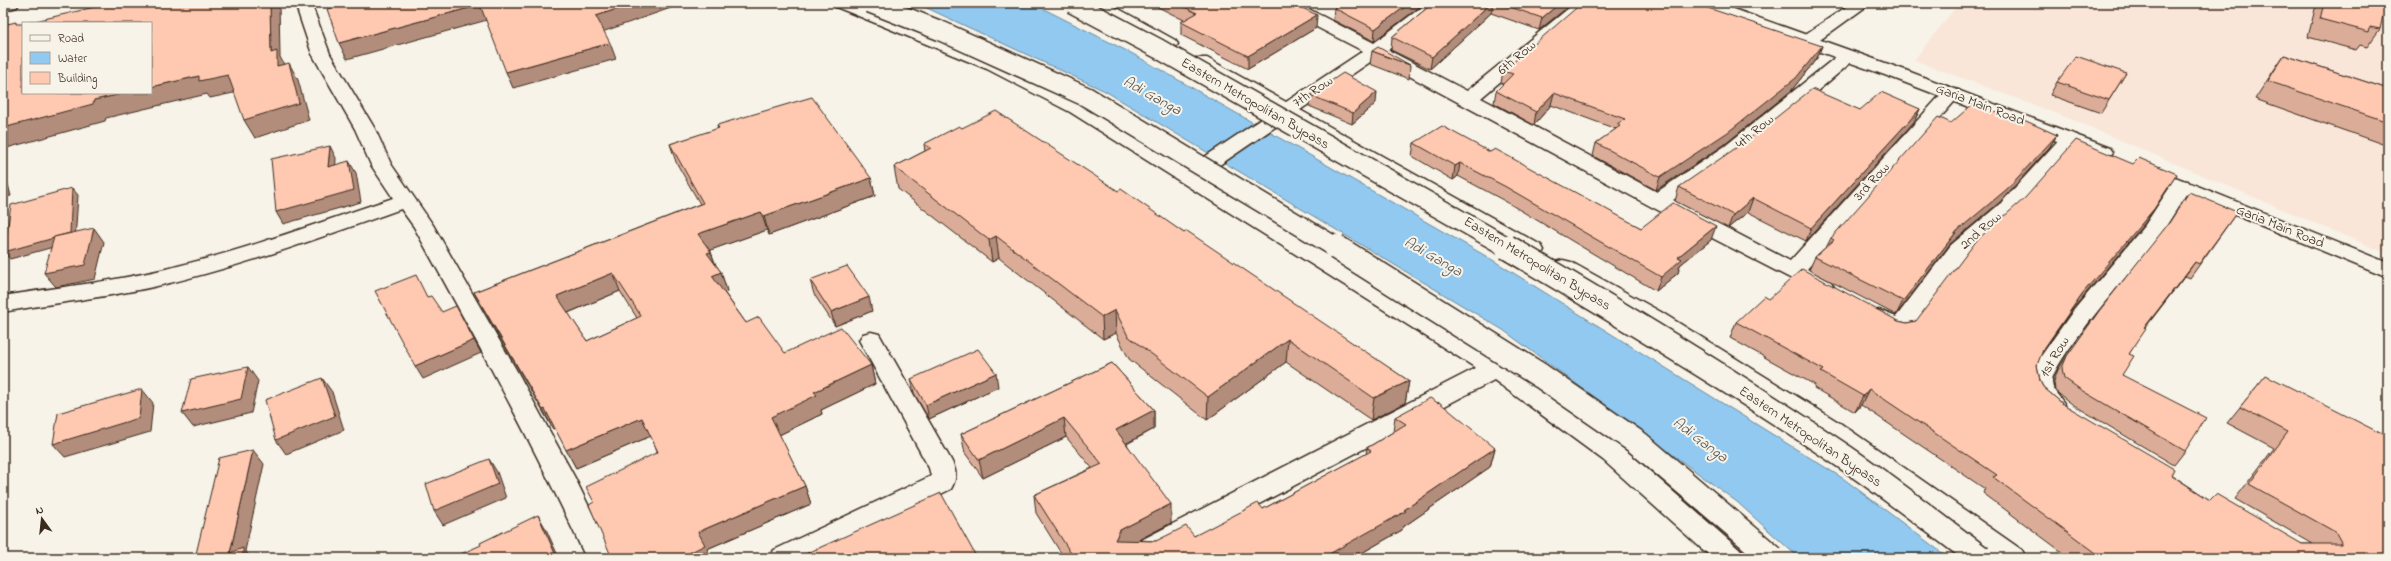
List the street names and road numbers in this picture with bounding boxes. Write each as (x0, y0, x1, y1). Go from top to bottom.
street label: 6th Row (1493, 35, 1541, 81)
street label: Eastern Metropolitan Bypass (1176, 53, 1333, 156)
street label: 7th Row (1289, 71, 1337, 113)
street label: Garia Main Road (1932, 78, 2028, 132)
street label: 4th Row (1731, 110, 1779, 154)
street label: 3rd Row (1849, 158, 1895, 206)
street label: Garia Main Road (2233, 200, 2327, 254)
street label: 2nd Row (1955, 207, 2007, 255)
street label: Eastern Metropolitan Bypass (1459, 212, 1615, 317)
street label: 1st Row (2035, 333, 2075, 381)
street label: Eastern Metropolitan Bypass (1734, 381, 1886, 494)

